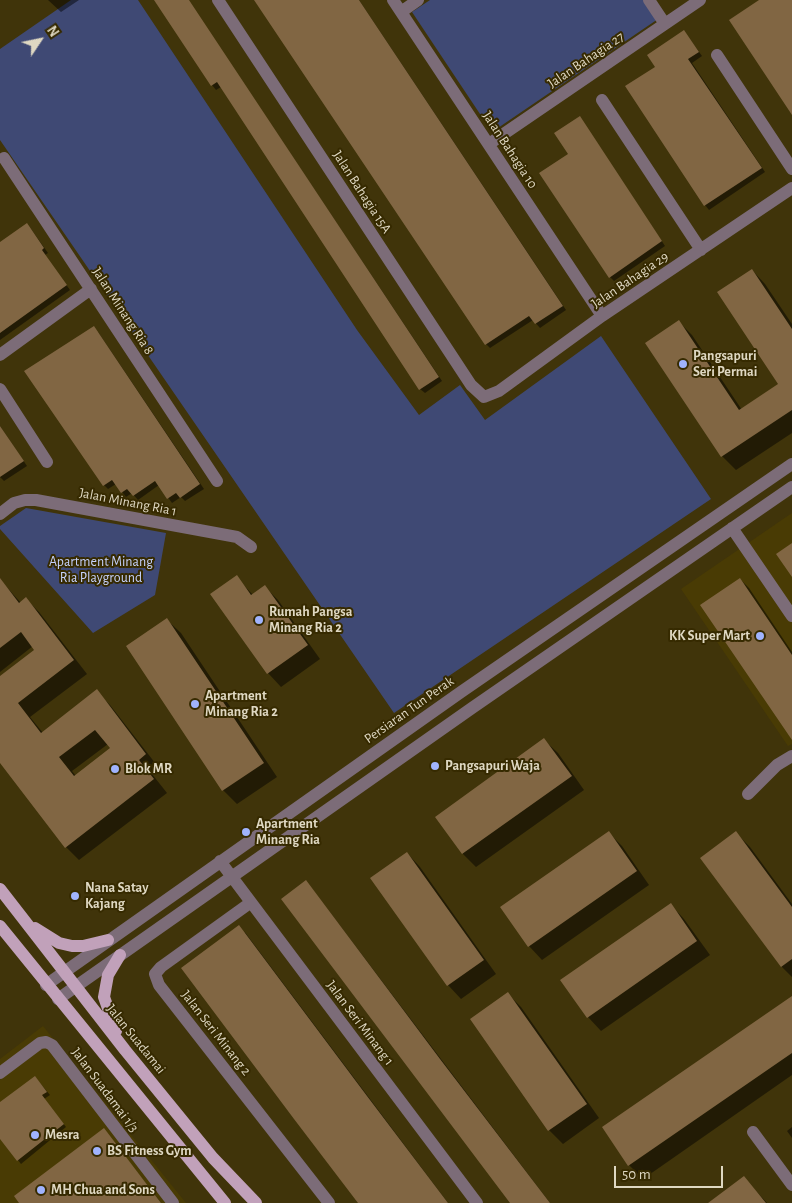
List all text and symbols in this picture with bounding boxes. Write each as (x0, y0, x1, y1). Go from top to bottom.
north arrow (15, 15, 65, 65)
text: N (44, 24, 61, 40)
street label: Jalan Bahagia 27 (545, 28, 627, 92)
street label: Jalan Bahagia 10 (479, 108, 541, 192)
street label: Jalan Bahagia 15A (329, 147, 395, 237)
street label: Jalan Bahagia 29 (588, 248, 672, 312)
street label: Jalan Minang Ria 8 (89, 264, 157, 358)
place label: Pangsapuri Seri Permai (693, 348, 757, 381)
marker: Pangsapuri Seri Permai (677, 358, 689, 370)
street label: Jalan Minang Ria 1 (78, 484, 178, 520)
park label: Apartment Minang Ria Playground (49, 554, 153, 586)
place label: Rumah Pangsa Minang Ria 2 (269, 604, 352, 636)
marker: Rumah Pangsa Minang Ria 2 (253, 614, 265, 626)
place label: KK Super Mart (669, 628, 750, 644)
marker: KK Super Mart (754, 630, 766, 642)
street label: Persiaran Tun Perak (361, 673, 457, 747)
place label: Apartment Minang Ria 2 (205, 688, 278, 720)
marker: Apartment Minang Ria 2 (189, 698, 201, 710)
place label: Pangsapuri Waja (445, 758, 540, 774)
marker: Pangsapuri Waja (429, 760, 441, 772)
place label: Blok MR (125, 761, 172, 777)
marker: Blok MR (109, 763, 121, 775)
place label: Apartment Minang Ria (256, 816, 320, 849)
marker: Apartment Minang Ria (240, 826, 252, 838)
place label: Nana Satay Kajang (85, 880, 149, 912)
marker: Nana Satay Kajang (69, 890, 81, 902)
street label: Jalan Seri Minang 1 (323, 977, 397, 1069)
street label: Jalan Seri Minang 2 (178, 987, 254, 1079)
street label: Jalan Suadamai (103, 1001, 169, 1077)
street label: Jalan Suadamai 1/3 (68, 1044, 142, 1136)
place label: Mesra (45, 1127, 79, 1143)
marker: Mesra (29, 1129, 41, 1141)
place label: BS Fitness Gym (107, 1143, 191, 1159)
marker: BS Fitness Gym (91, 1145, 103, 1157)
scale bar (617, 1156, 726, 1188)
text: 50 m (622, 1167, 651, 1182)
place label: MH Chua and Sons (51, 1182, 155, 1198)
marker: MH Chua and Sons (35, 1184, 47, 1196)

